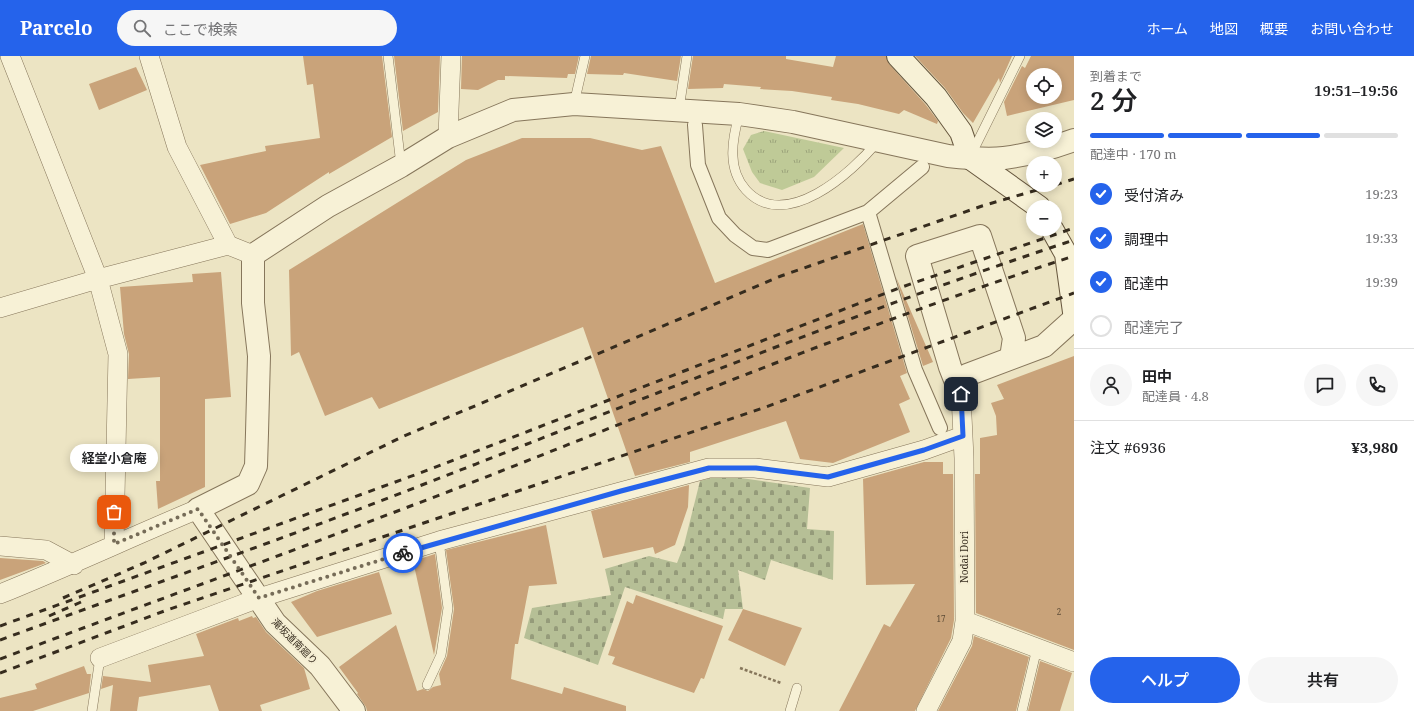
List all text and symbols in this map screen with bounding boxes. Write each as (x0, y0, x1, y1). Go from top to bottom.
search box (117, 10, 397, 46)
text: Parcelo (20, 15, 93, 41)
icon: search (131, 17, 153, 39)
text: ここで検索 (163, 19, 238, 39)
text: ホーム (1146, 19, 1188, 38)
text: 地図 (1210, 19, 1238, 38)
text: 概要 (1260, 19, 1288, 38)
text: お問い合わせ (1310, 19, 1394, 38)
text: 到着まで (1090, 67, 1142, 85)
map controls (1026, 68, 1062, 236)
button: locate (1026, 68, 1062, 104)
text: 19:51–19:56 (1314, 80, 1398, 100)
text: 2 分 (1090, 82, 1137, 118)
button: layers (1026, 112, 1062, 148)
text: 配達中 · 170 m (1090, 145, 1176, 163)
button: + (1026, 156, 1062, 192)
icon: check (1090, 183, 1112, 205)
text: 受付済み (1124, 185, 1184, 205)
text: 19:23 (1365, 185, 1398, 203)
button: − (1026, 200, 1062, 236)
icon: check (1090, 227, 1112, 249)
text: 調理中 (1124, 229, 1169, 249)
text: 19:33 (1365, 229, 1398, 247)
icon: check (1090, 271, 1112, 293)
text: 配達中 (1124, 273, 1169, 293)
text: 19:39 (1365, 273, 1398, 291)
text: 配達完了 (1124, 317, 1184, 337)
button: person (1090, 364, 1132, 406)
button: chat (1304, 364, 1346, 406)
button: phone (1356, 364, 1398, 406)
text: 田中 (1142, 366, 1172, 386)
pin (944, 377, 978, 411)
icon: home (950, 383, 972, 405)
text: 配達員 · 4.8 (1142, 387, 1209, 405)
text: 注文 #6936 (1090, 437, 1166, 457)
text: ¥3,980 (1351, 437, 1398, 457)
callout: 経堂小倉庵 (70, 444, 158, 472)
text: 経堂小倉庵 (81, 449, 147, 467)
pin (97, 495, 131, 529)
icon: bag (103, 501, 125, 523)
street label: Nodai Dori (957, 530, 971, 583)
courier (383, 533, 423, 573)
icon: bike (392, 542, 414, 564)
house number: 2 (1057, 606, 1061, 617)
house number: 17 (937, 613, 946, 624)
street label: 滝坂道南廻り (269, 615, 321, 667)
button: ヘルプ (1090, 657, 1240, 703)
button: 共有 (1248, 657, 1398, 703)

